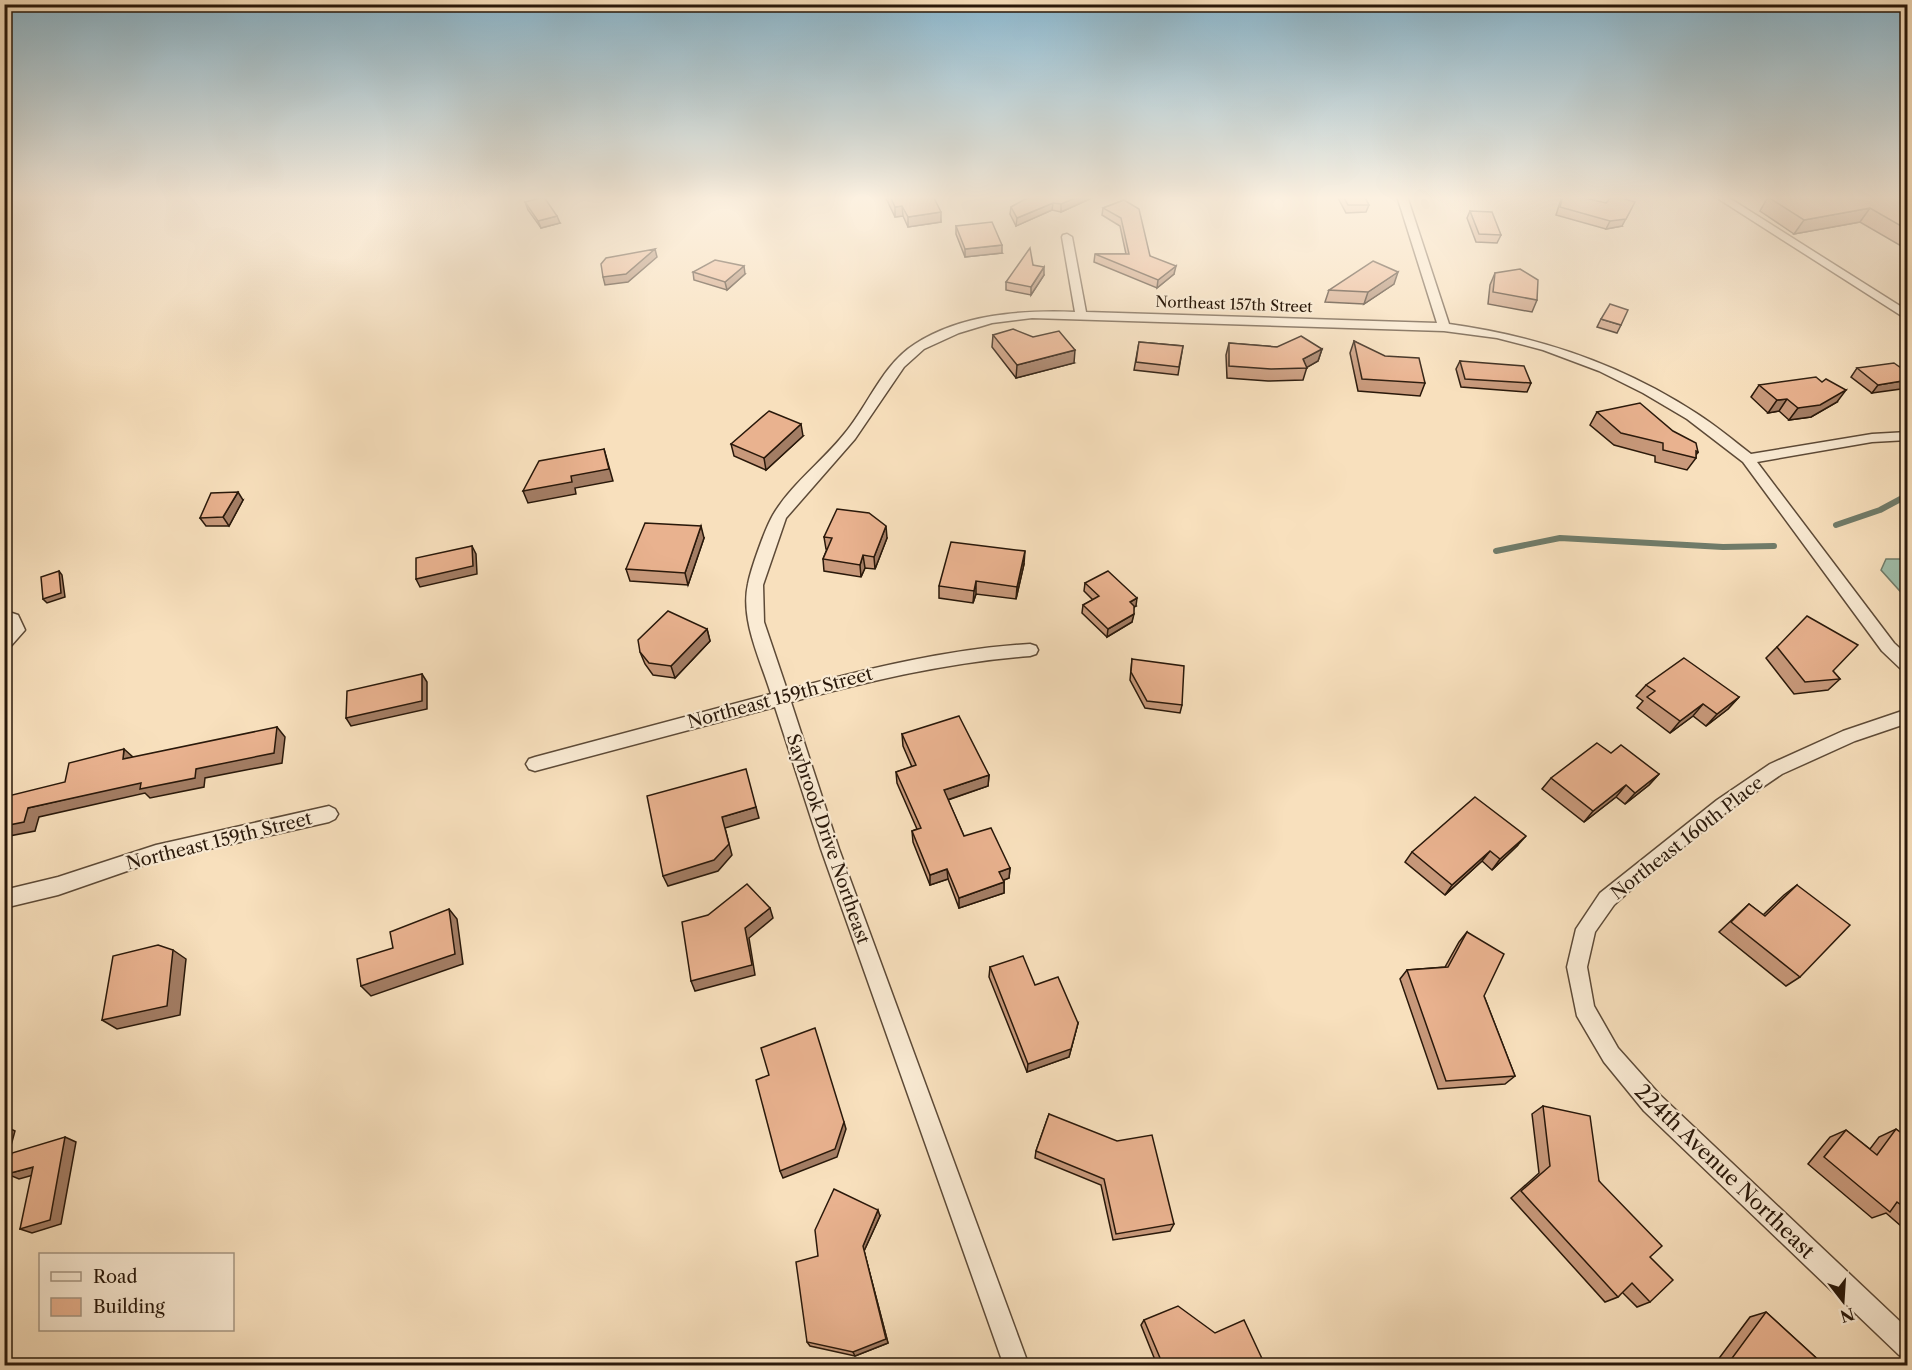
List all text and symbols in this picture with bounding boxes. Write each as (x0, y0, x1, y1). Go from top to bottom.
street label: Northeast 157th Street (1155, 292, 1314, 316)
street label: Northeast 159th Street (685, 663, 875, 733)
street label: Saybrook Drive Northeast (782, 731, 875, 948)
street label: Northeast 160th Place (1606, 772, 1768, 904)
street label: Northeast 159th Street (124, 807, 315, 875)
street label: 224th Avenue Northeast (1630, 1079, 1820, 1264)
legend (39, 1253, 234, 1331)
text: Road (93, 1266, 138, 1288)
north arrow (1813, 1271, 1873, 1331)
text: Building (93, 1296, 165, 1318)
text: N (1838, 1304, 1857, 1327)

